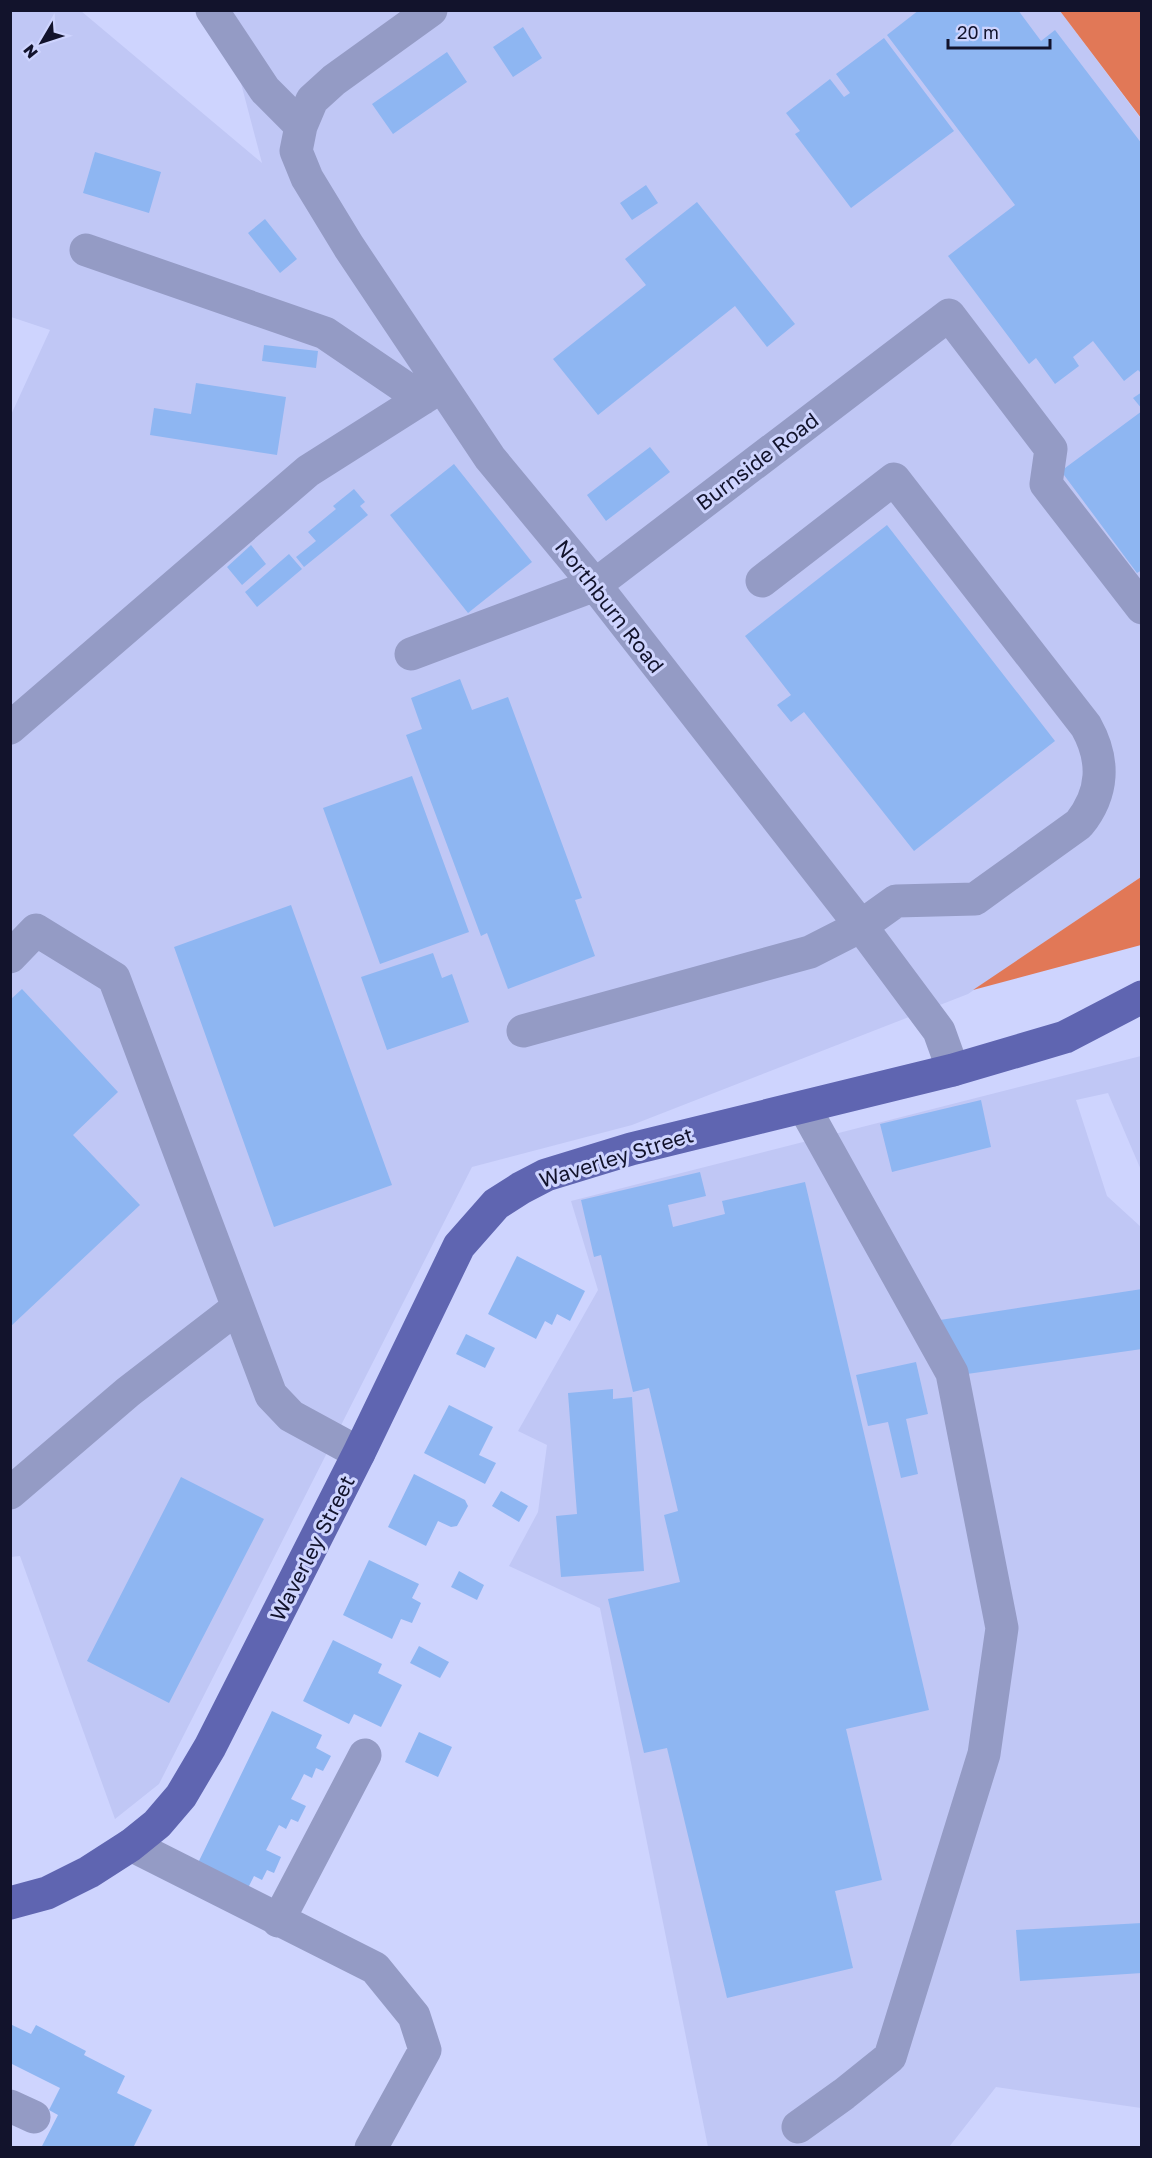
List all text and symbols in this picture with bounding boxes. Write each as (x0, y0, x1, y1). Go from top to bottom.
north arrow (12, 12, 72, 72)
scale bar (948, 12, 1050, 50)
text: 20 m (957, 21, 999, 43)
text: N (19, 40, 42, 62)
street label: Burnside Road (691, 407, 823, 515)
street label: Northburn Road (550, 534, 670, 678)
street label: Waverley Street (536, 1121, 696, 1193)
street label: Waverley Street (264, 1471, 360, 1625)

